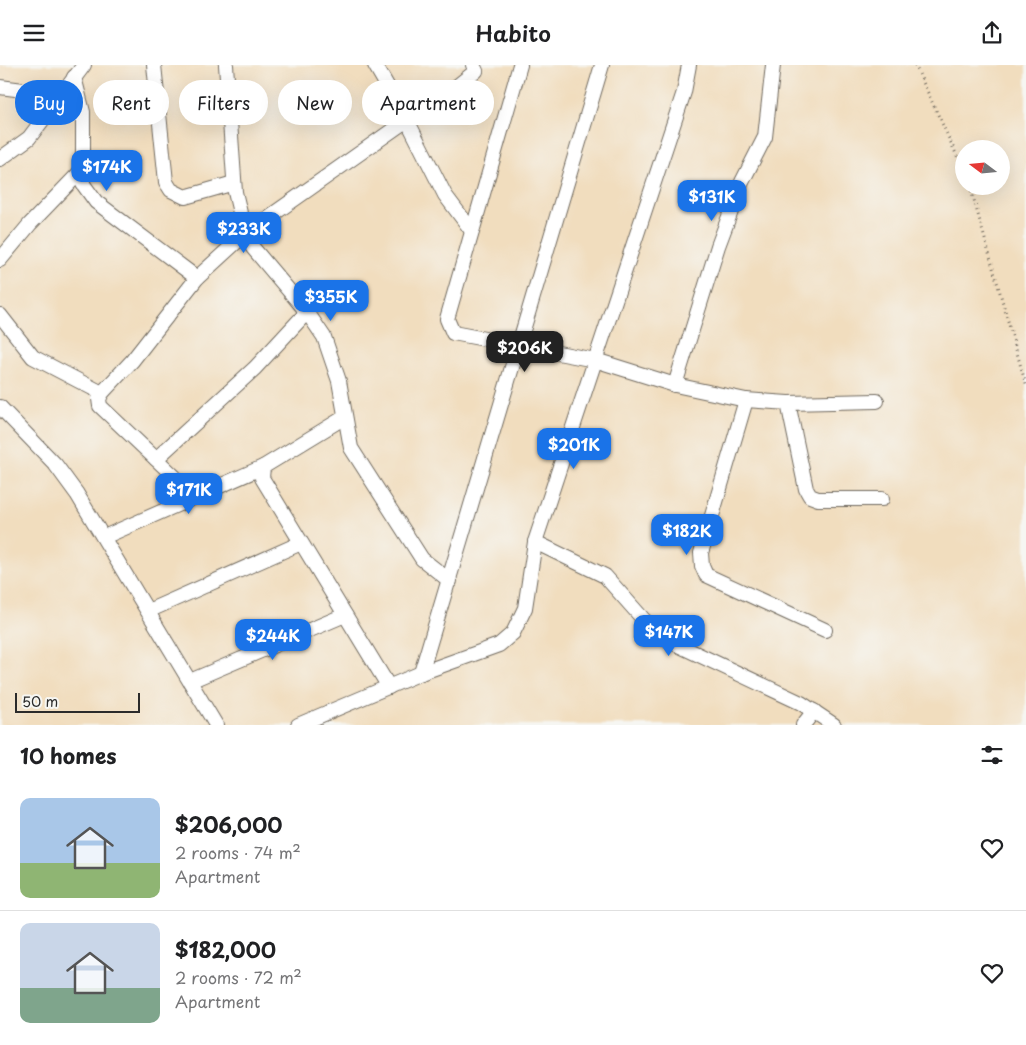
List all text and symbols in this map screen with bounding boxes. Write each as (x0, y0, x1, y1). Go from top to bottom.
text: Habito (475, 16, 551, 49)
icon: menu (20, 19, 48, 47)
icon: share (978, 19, 1006, 47)
chip: Buy (15, 80, 83, 125)
chip: Rent (93, 80, 169, 125)
chip: Filters (179, 80, 268, 125)
chip: New (278, 80, 352, 125)
chip: Apartment (362, 80, 494, 125)
north arrow (955, 140, 1010, 195)
map controls (955, 140, 1010, 195)
pin: $174K (72, 149, 142, 192)
text: $174K (82, 154, 132, 178)
pin: $131K (677, 179, 747, 222)
text: $131K (689, 184, 735, 208)
pin: $233K (209, 211, 279, 254)
text: $233K (217, 216, 271, 240)
pin: $355K (296, 279, 366, 322)
text: $355K (305, 284, 357, 308)
pin: $206K (490, 331, 560, 373)
text: $206K (497, 335, 553, 359)
pin: $201K (539, 427, 609, 470)
text: $201K (548, 432, 600, 456)
pin: $171K (154, 473, 224, 515)
text: $171K (166, 477, 212, 501)
pin: $182K (652, 513, 722, 556)
text: $182K (662, 518, 712, 542)
pin: $147K (634, 615, 704, 657)
pin: $244K (238, 619, 308, 661)
text: $147K (645, 619, 693, 643)
text: $244K (246, 623, 300, 647)
scale bar (15, 690, 140, 713)
text: 50 m (22, 691, 58, 712)
text: 10 homes (20, 739, 117, 771)
icon: filters (978, 741, 1006, 769)
text: $206,000 (175, 808, 283, 840)
icon: home (60, 818, 120, 878)
icon: heart (978, 834, 1006, 862)
text: 2 rooms · 74 m² (175, 840, 301, 864)
text: Apartment (175, 864, 260, 888)
text: $182,000 (175, 933, 276, 965)
icon: home (60, 943, 120, 1003)
icon: heart (978, 959, 1006, 987)
text: 2 rooms · 72 m² (175, 965, 302, 989)
text: Apartment (175, 989, 260, 1013)

